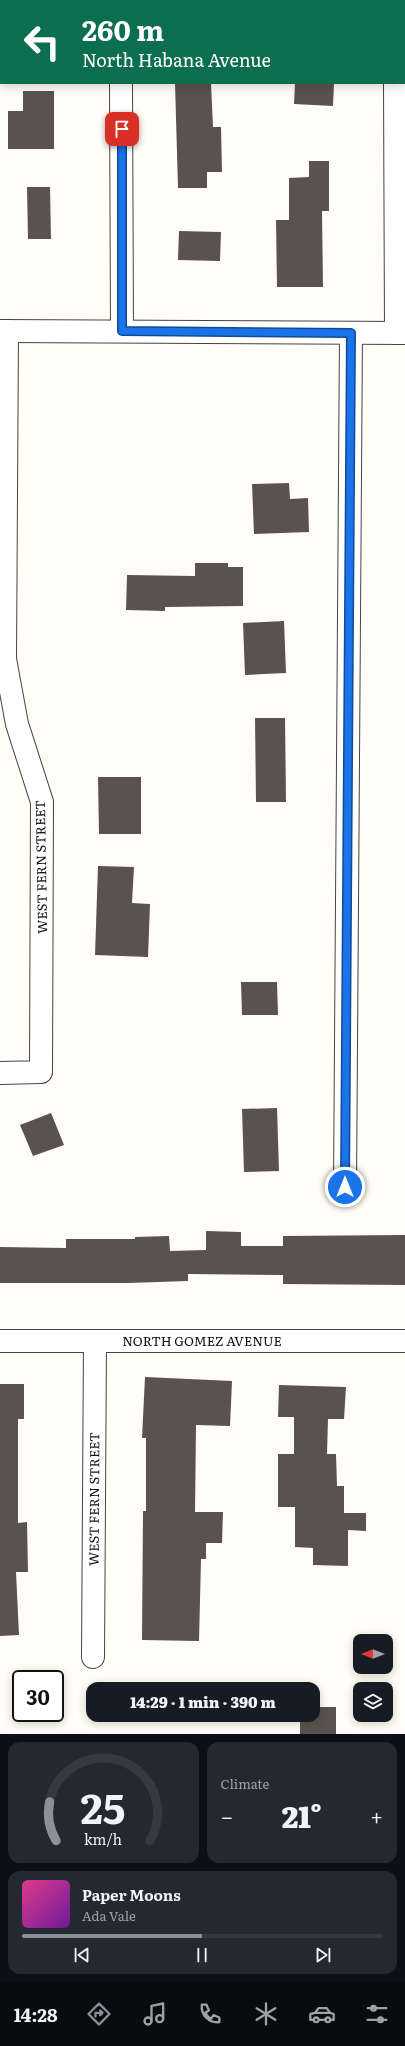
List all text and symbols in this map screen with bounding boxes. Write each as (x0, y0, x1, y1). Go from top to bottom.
text: 260 m (82, 8, 164, 50)
icon: left (16, 16, 68, 68)
text: North Habana Avenue (82, 46, 271, 73)
pin (105, 112, 139, 146)
icon: arrive (111, 118, 133, 140)
street label: WEST FERN STREET (30, 800, 51, 934)
position arrow (324, 1166, 366, 1208)
street label: NORTH GOMEZ AVENUE (122, 1331, 282, 1350)
street label: WEST FERN STREET (84, 1432, 103, 1566)
north arrow (353, 1634, 393, 1674)
map controls (353, 1634, 393, 1722)
speed limit sign: 30 (12, 1670, 64, 1722)
button: layers (353, 1682, 393, 1722)
text: 14:29 · 1 min · 390 m (130, 1690, 276, 1713)
text: 25 (81, 1774, 126, 1836)
text: Climate (221, 1774, 269, 1793)
text: 21° (282, 1793, 322, 1837)
text: − (221, 1799, 233, 1832)
text: + (370, 1799, 383, 1832)
text: km/h (84, 1827, 123, 1848)
text: Paper Moons (82, 1883, 181, 1906)
text: Ada Vale (82, 1906, 136, 1925)
icon: previous (71, 1944, 93, 1966)
icon: pause (191, 1944, 213, 1966)
icon: next (312, 1944, 334, 1966)
icon: directions (85, 2000, 113, 2028)
icon: music (141, 2000, 169, 2028)
icon: phone (196, 2000, 224, 2028)
icon: climate (252, 2000, 280, 2028)
icon: car (308, 2000, 336, 2028)
icon: filters (363, 2000, 391, 2028)
text: 14:28 (14, 2001, 58, 2028)

